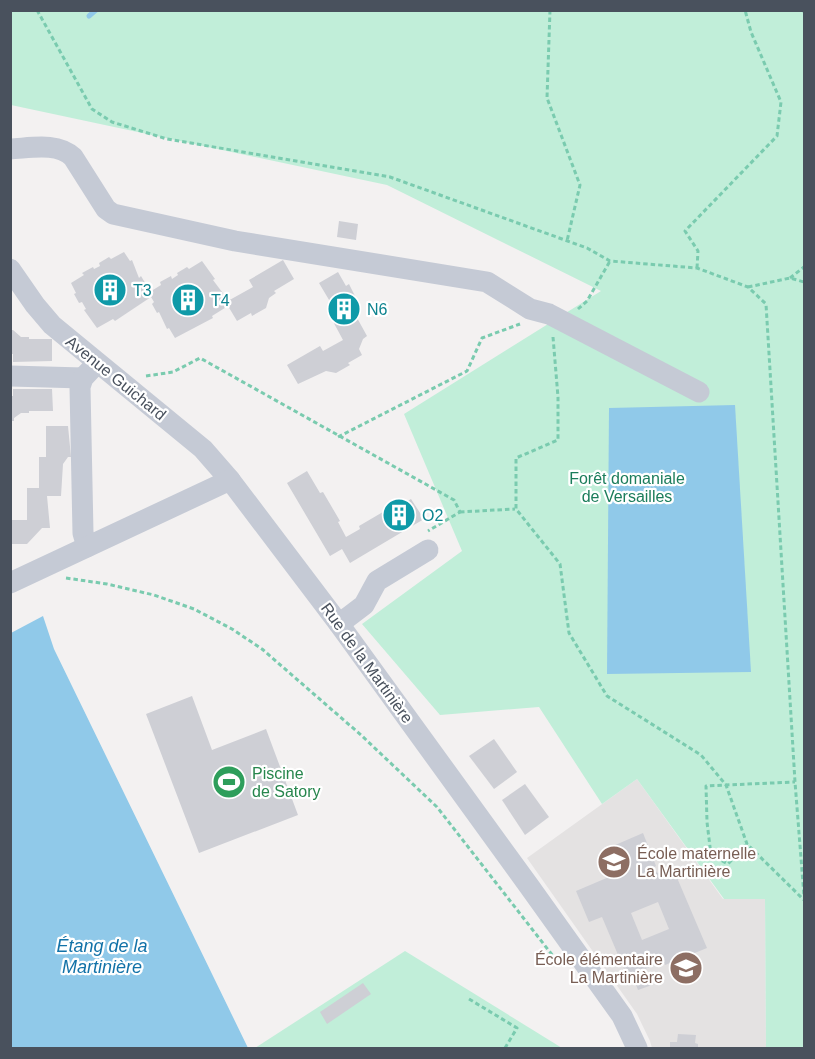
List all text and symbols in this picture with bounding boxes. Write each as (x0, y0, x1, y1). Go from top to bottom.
building icon: T3 (92, 272, 128, 308)
place label: T3 (133, 282, 152, 299)
building icon: T4 (170, 282, 206, 318)
building icon: N6 (326, 291, 362, 327)
place label: T4 (211, 292, 230, 309)
place label: N6 (367, 301, 388, 318)
street label: Avenue Guichard (63, 333, 169, 423)
park label: Forêt domaniale de Versailles (569, 470, 685, 505)
building icon: O2 (381, 497, 417, 533)
place label: O2 (422, 507, 443, 524)
street label: Rue de la Martinière (318, 600, 416, 726)
sports icon: Piscine de Satory (211, 764, 247, 800)
place label: Piscine de Satory (252, 765, 320, 800)
school or university icon: École maternelle La Martinière (596, 844, 632, 880)
place label: École maternelle La Martinière (637, 844, 756, 880)
water label: Étang de la Martinière (56, 936, 148, 977)
place label: École élémentaire La Martinière (535, 950, 663, 986)
school or university icon: École élémentaire La Martinière (668, 950, 704, 986)

